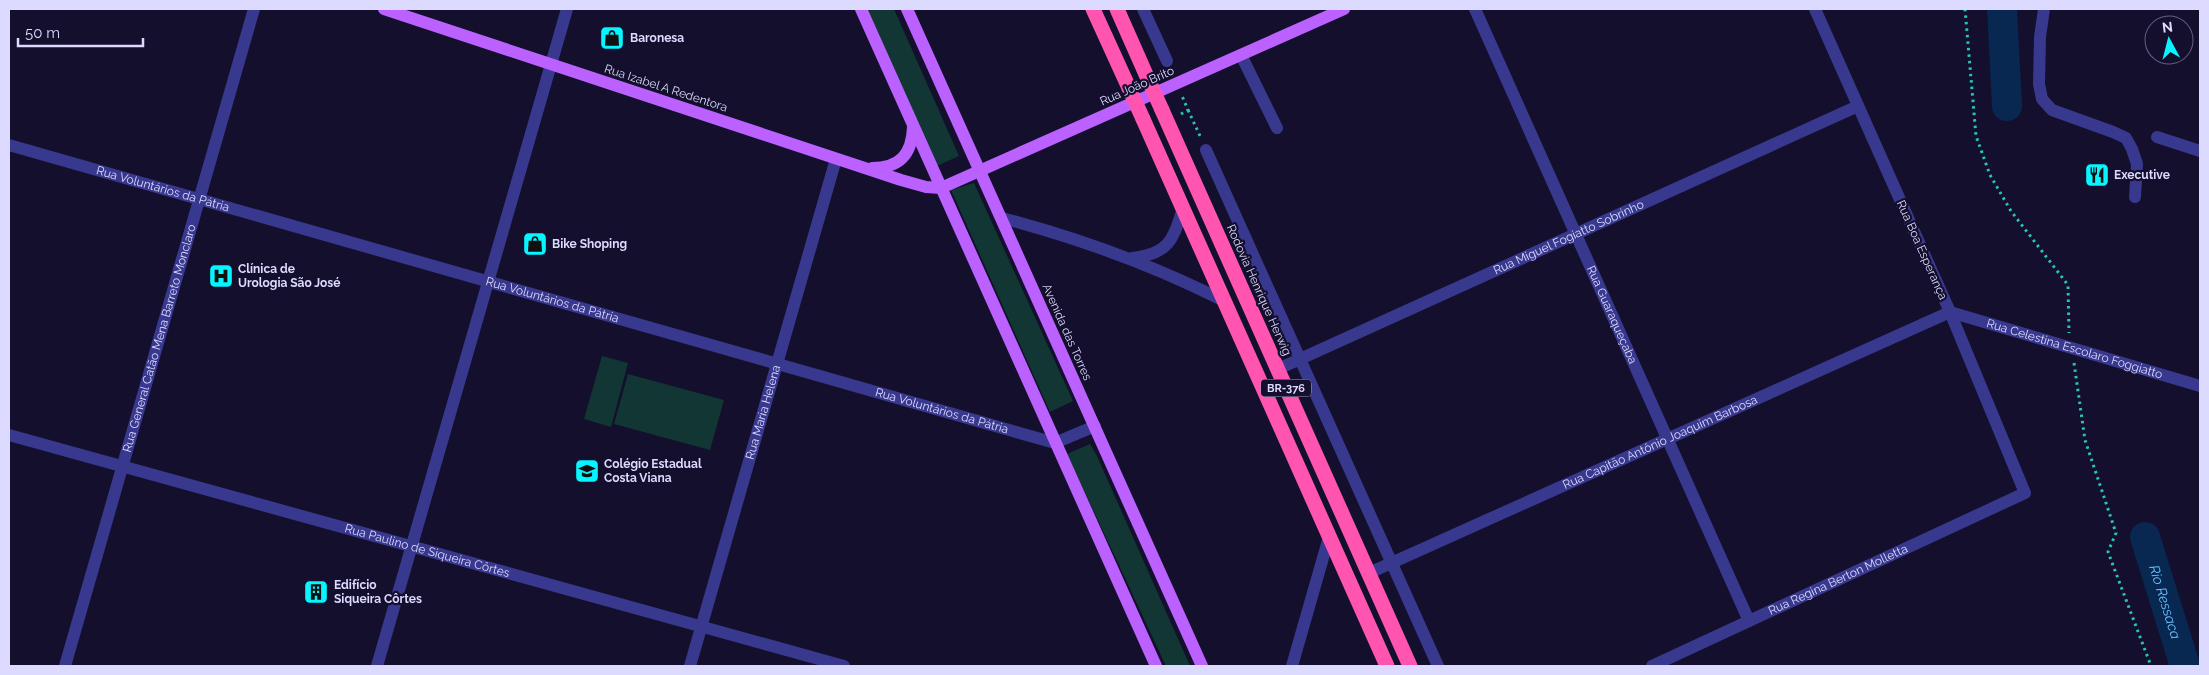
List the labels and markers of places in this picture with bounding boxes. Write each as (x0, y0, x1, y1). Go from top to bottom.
shop icon: Baronesa (599, 25, 625, 51)
place label: Baronesa (630, 31, 684, 45)
restaurant icon: Executive (2084, 162, 2110, 188)
place label: Executive (2114, 168, 2170, 182)
shop icon: Bike Shoping (522, 231, 548, 257)
place label: Bike Shoping (552, 237, 627, 251)
place label: Clínica de Urologia São José (238, 262, 340, 290)
hospital icon: Clínica de Urologia São José (208, 263, 234, 289)
place label: Colégio Estadual Costa Viana (604, 457, 702, 485)
school or university icon: Colégio Estadual Costa Viana (574, 458, 600, 484)
place label: Edifício Siqueira Côrtes (334, 578, 422, 606)
building icon: Edifício Siqueira Côrtes (303, 579, 329, 605)

